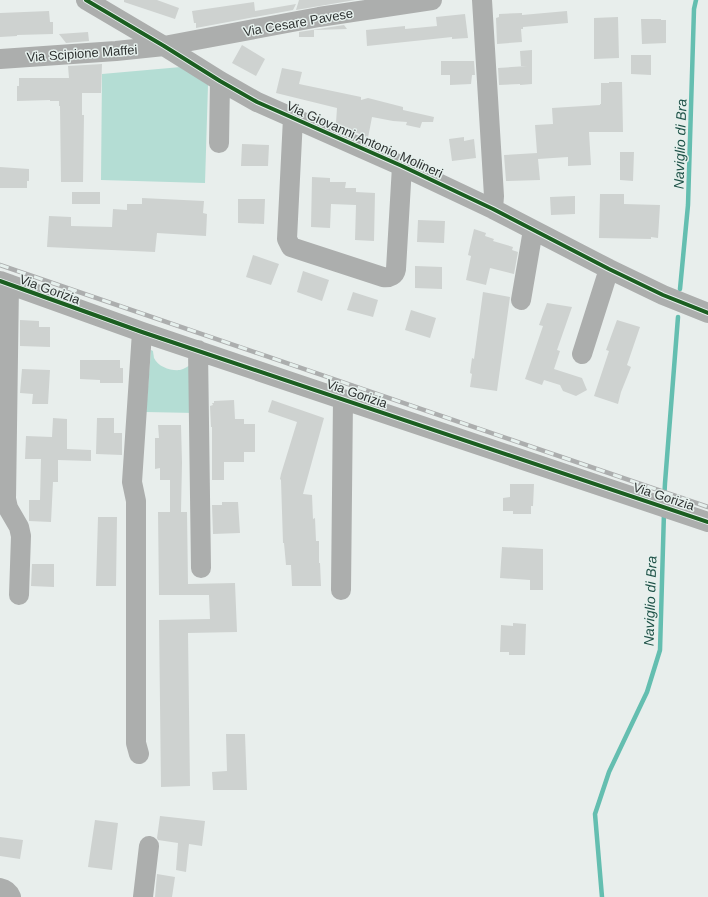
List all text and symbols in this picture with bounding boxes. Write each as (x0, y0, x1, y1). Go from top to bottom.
street label: Via Cesare Pavese (242, 5, 354, 40)
street label: Via Scipione Maffei (26, 42, 138, 65)
street label: Via Giovanni Antonio Molineri (284, 98, 445, 181)
water label: Naviglio di Bra (670, 98, 690, 189)
street label: Via Gorizia (18, 272, 83, 308)
street label: Via Gorizia (324, 376, 390, 411)
street label: Via Gorizia (631, 480, 697, 514)
water label: Naviglio di Bra (640, 555, 660, 646)

